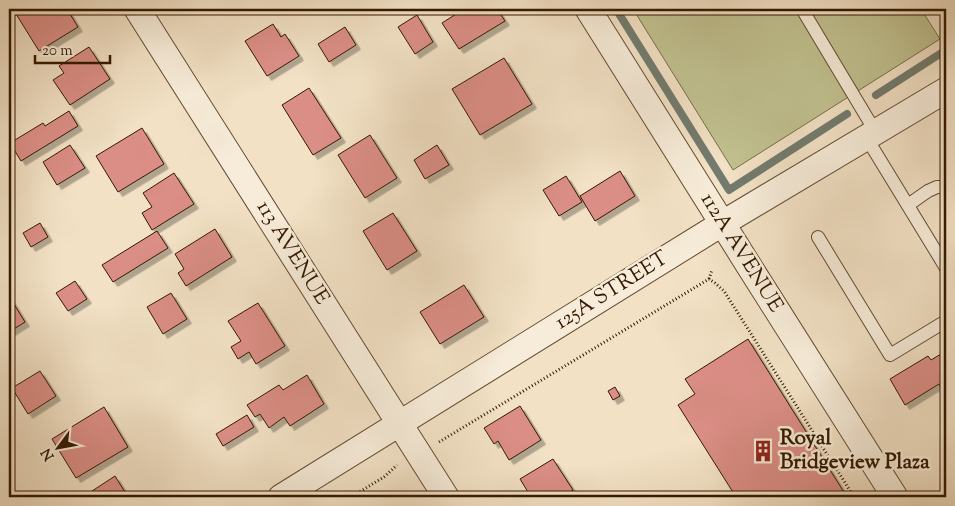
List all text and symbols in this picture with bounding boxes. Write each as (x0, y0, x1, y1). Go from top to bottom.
scale bar (35, 32, 110, 64)
text: 20 m (42, 41, 73, 62)
street label: 112A AVENUE (692, 187, 790, 319)
street label: 113 AVENUE (248, 195, 336, 311)
street label: 125A STREET (550, 244, 674, 338)
north arrow (32, 424, 82, 474)
place label: Royal Bridgeview Plaza (780, 424, 930, 478)
building icon: Royal Bridgeview Plaza (750, 438, 776, 464)
text: N (37, 444, 60, 464)

